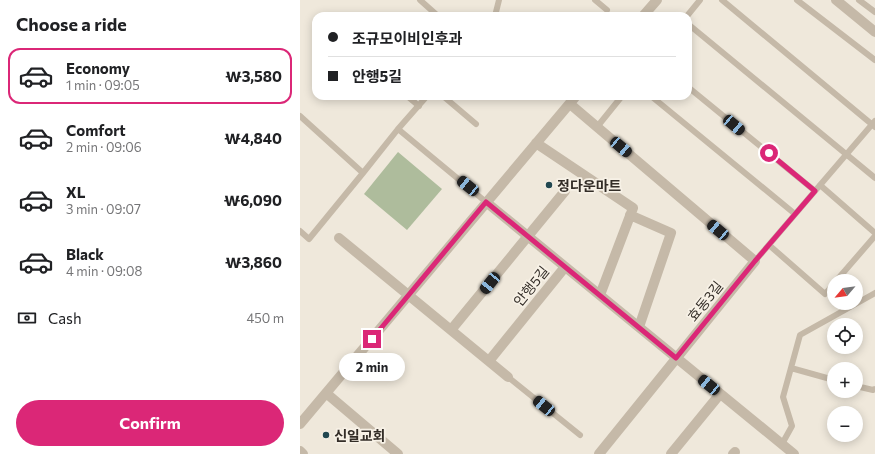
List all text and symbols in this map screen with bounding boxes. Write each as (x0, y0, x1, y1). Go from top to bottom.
text: Choose a ride (16, 13, 127, 35)
text: 조규모이비인후과 (352, 29, 462, 47)
icon: car (18, 58, 54, 94)
text: Economy (66, 59, 130, 77)
text: ₩3,580 (226, 67, 282, 85)
text: 안행5길 (352, 67, 402, 85)
text: 1 min · 09:05 (66, 77, 140, 93)
car (721, 113, 747, 137)
icon: car (18, 120, 54, 156)
text: Comfort (66, 121, 126, 139)
text: ₩4,840 (225, 129, 282, 147)
car (608, 135, 634, 159)
text: 2 min · 09:06 (66, 139, 142, 155)
route start (760, 144, 778, 162)
car (455, 174, 481, 198)
place label: 정다운마트 (557, 177, 622, 194)
marker: 정다운마트 (544, 180, 554, 190)
icon: car (18, 182, 54, 218)
text: XL (66, 183, 85, 201)
text: ₩6,090 (224, 191, 282, 209)
text: 3 min · 09:07 (66, 201, 141, 217)
car (705, 218, 731, 242)
icon: car (18, 244, 54, 280)
text: Black (66, 245, 104, 263)
text: ₩3,860 (225, 253, 282, 271)
text: 4 min · 09:08 (66, 263, 142, 279)
street label: 안행5길 (510, 263, 552, 309)
car (478, 270, 502, 296)
north arrow (827, 274, 863, 310)
map controls (827, 274, 863, 442)
street label: 효동3길 (684, 278, 726, 324)
icon: cash (16, 307, 38, 329)
text: Cash (48, 309, 82, 327)
text: 450 m (246, 310, 284, 326)
button: locate (827, 318, 863, 354)
route end (363, 330, 381, 348)
callout: 2 min (339, 353, 405, 381)
text: 2 min (356, 359, 388, 375)
button: + (827, 362, 863, 398)
car (696, 373, 722, 397)
car (531, 394, 557, 418)
button: Confirm (16, 400, 284, 446)
button: − (827, 406, 863, 442)
place label: 신일교회 (334, 427, 386, 444)
marker: 신일교회 (321, 430, 331, 440)

